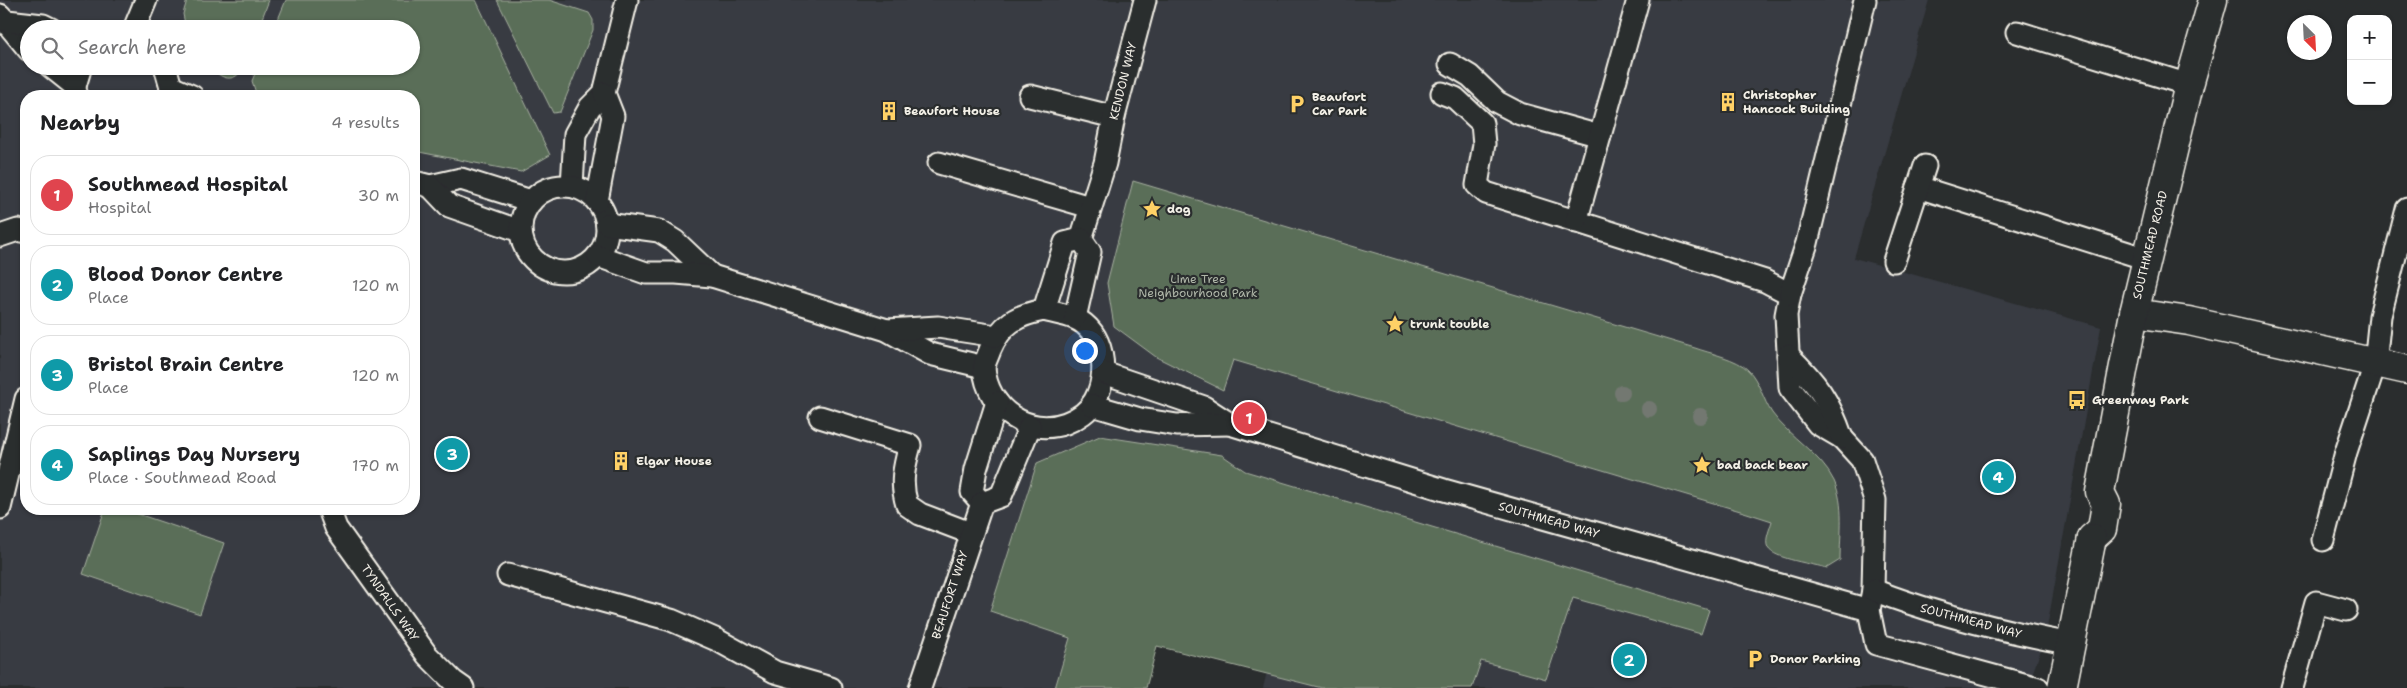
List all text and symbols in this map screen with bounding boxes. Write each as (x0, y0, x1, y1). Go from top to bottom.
north arrow (2287, 15, 2332, 60)
map controls (2347, 15, 2392, 105)
button: + (2347, 15, 2392, 60)
search box (20, 20, 420, 75)
icon: search (38, 34, 66, 62)
text: Search here (78, 35, 187, 60)
street label: KENDON WAY (1106, 40, 1141, 122)
button: − (2347, 60, 2392, 105)
place label: Christopher Hancock Building (1743, 87, 1850, 117)
place label: Beaufort Car Park (1312, 89, 1367, 119)
building icon: Christopher Hancock Building (1717, 91, 1739, 113)
parking icon: Beaufort Car Park (1286, 93, 1308, 115)
building icon: Beaufort House (878, 100, 900, 122)
place label: Beaufort House (904, 103, 1000, 119)
text: Nearby (40, 109, 120, 137)
text: 4 results (331, 112, 400, 133)
text: Southmead Hospital (88, 172, 288, 197)
text: 1 (53, 185, 61, 206)
text: 30 m (358, 185, 399, 206)
street label: SOUTHMEAD ROAD (2129, 189, 2171, 301)
text: Hospital (88, 197, 151, 218)
place icon: dog (1141, 198, 1163, 220)
place label: dog (1167, 201, 1191, 217)
text: Blood Donor Centre (88, 262, 283, 287)
park label: Lime Tree Neighbourhood Park (1138, 271, 1258, 301)
text: 2 (51, 275, 63, 296)
text: 120 m (352, 275, 399, 296)
text: Place (88, 287, 129, 308)
place icon: trunk touble (1384, 313, 1406, 335)
place label: trunk touble (1410, 316, 1489, 332)
your location (1072, 338, 1098, 364)
text: Bristol Brain Centre (88, 352, 284, 377)
text: 3 (51, 365, 63, 386)
text: 120 m (352, 365, 399, 386)
text: Place (88, 377, 129, 398)
bus stop icon: Greenway Park (2066, 389, 2088, 411)
place label: Greenway Park (2092, 392, 2189, 408)
pin: 1 (1233, 399, 1265, 437)
pin: 3 (436, 435, 468, 473)
text: Saplings Day Nursery (88, 442, 300, 467)
building icon: Elgar House (610, 450, 632, 472)
place label: Elgar House (636, 453, 712, 469)
place icon: bad back bear (1691, 454, 1713, 476)
text: 4 (51, 455, 63, 476)
text: 170 m (352, 455, 399, 476)
place label: bad back bear (1717, 457, 1809, 473)
pin: 4 (1982, 458, 2014, 496)
text: Place · Southmead Road (88, 467, 276, 488)
street label: SOUTHMEAD WAY (1497, 498, 1602, 542)
street label: BEAUFORT WAY (928, 548, 972, 641)
street label: TYNDALLS WAY (358, 561, 423, 645)
street label: SOUTHMEAD WAY (1919, 600, 2024, 642)
pin: 2 (1613, 641, 1645, 679)
parking icon: Donor Parking (1744, 648, 1766, 670)
place label: Donor Parking (1770, 651, 1861, 667)

